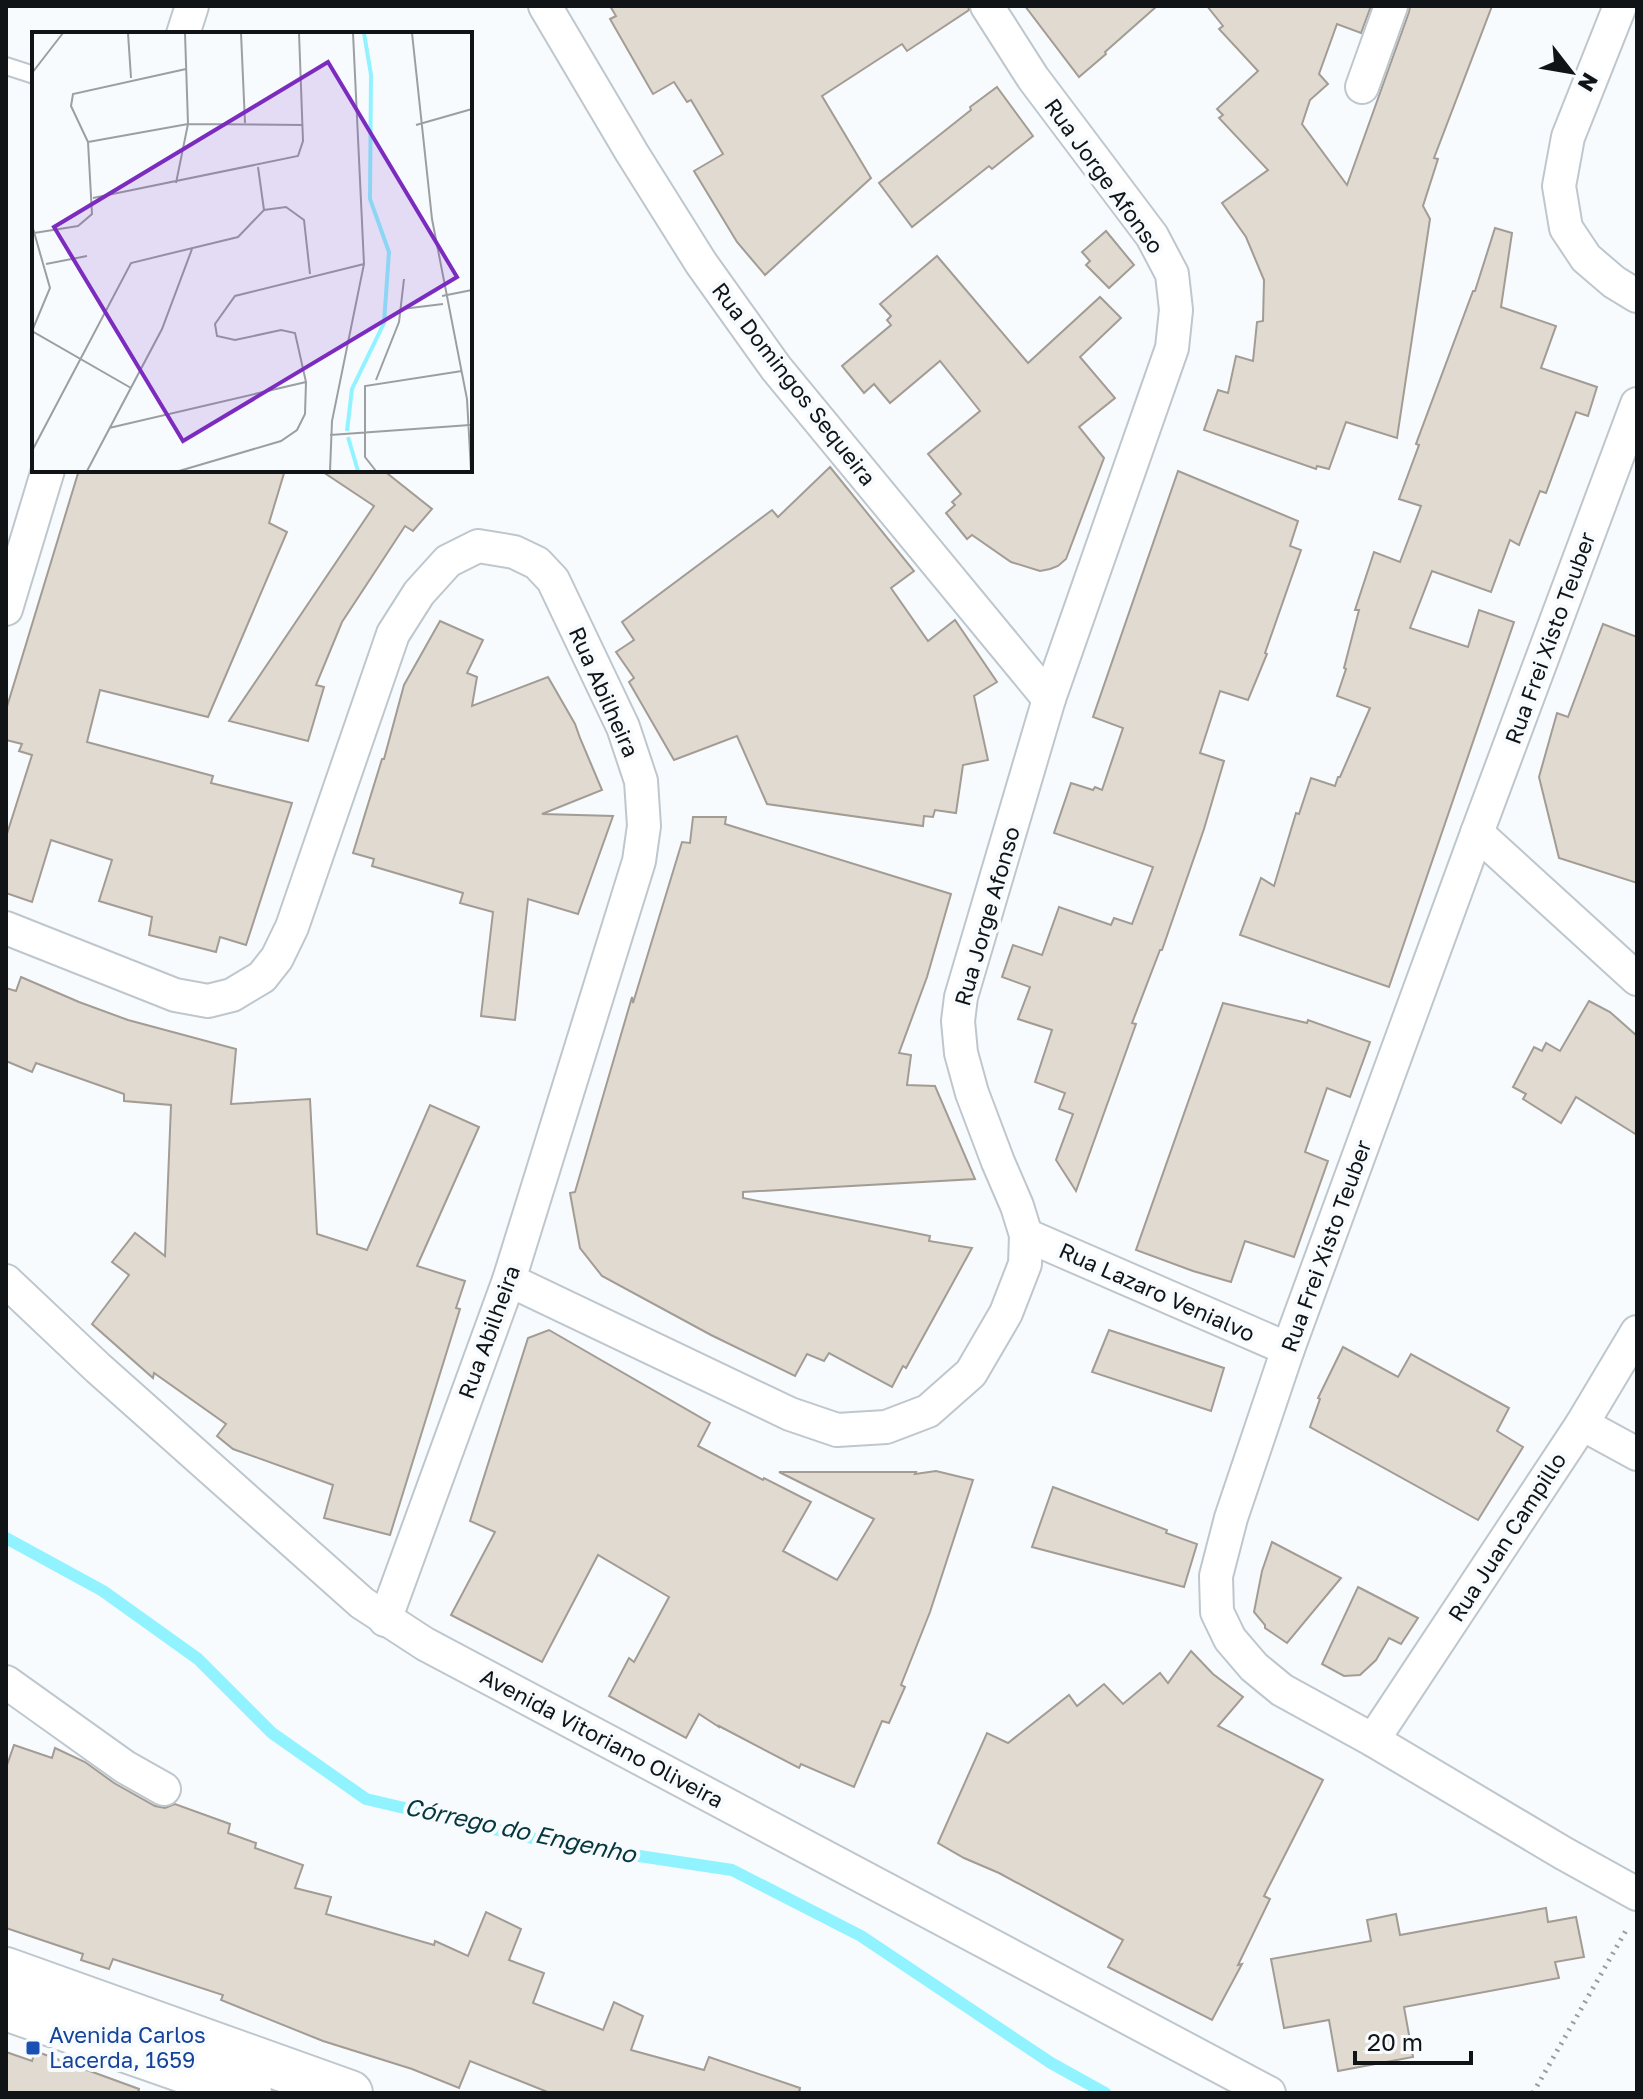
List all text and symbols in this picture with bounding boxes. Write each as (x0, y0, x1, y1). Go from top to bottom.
inset map (32, 32, 472, 472)
north arrow (1531, 32, 1611, 112)
text: N (1573, 68, 1604, 97)
street label: Rua Jorge Afonso (1039, 93, 1170, 258)
street label: Rua Domingos Sequeira (707, 277, 882, 491)
street label: Rua Frei Xisto Teuber (1499, 528, 1601, 747)
street label: Rua Abilheira (564, 622, 645, 761)
street label: Rua Jorge Afonso (948, 823, 1025, 1009)
street label: Rua Frei Xisto Teuber (1275, 1136, 1377, 1355)
street label: Rua Lazaro Venialvo (1055, 1236, 1259, 1347)
street label: Rua Abilheira (452, 1261, 525, 1402)
street label: Rua Juan Campillo (1442, 1447, 1571, 1626)
street label: Avenida Vitoriano Oliveira (476, 1662, 728, 1813)
water label: Córrego do Engenho (402, 1791, 640, 1870)
scale bar (1355, 2015, 1471, 2065)
place label: Avenida Carlos Lacerda, 1659 (49, 2021, 206, 2073)
text: 20 m (1367, 2027, 1423, 2056)
marker: Avenida Carlos Lacerda, 1659 (24, 2039, 42, 2057)

